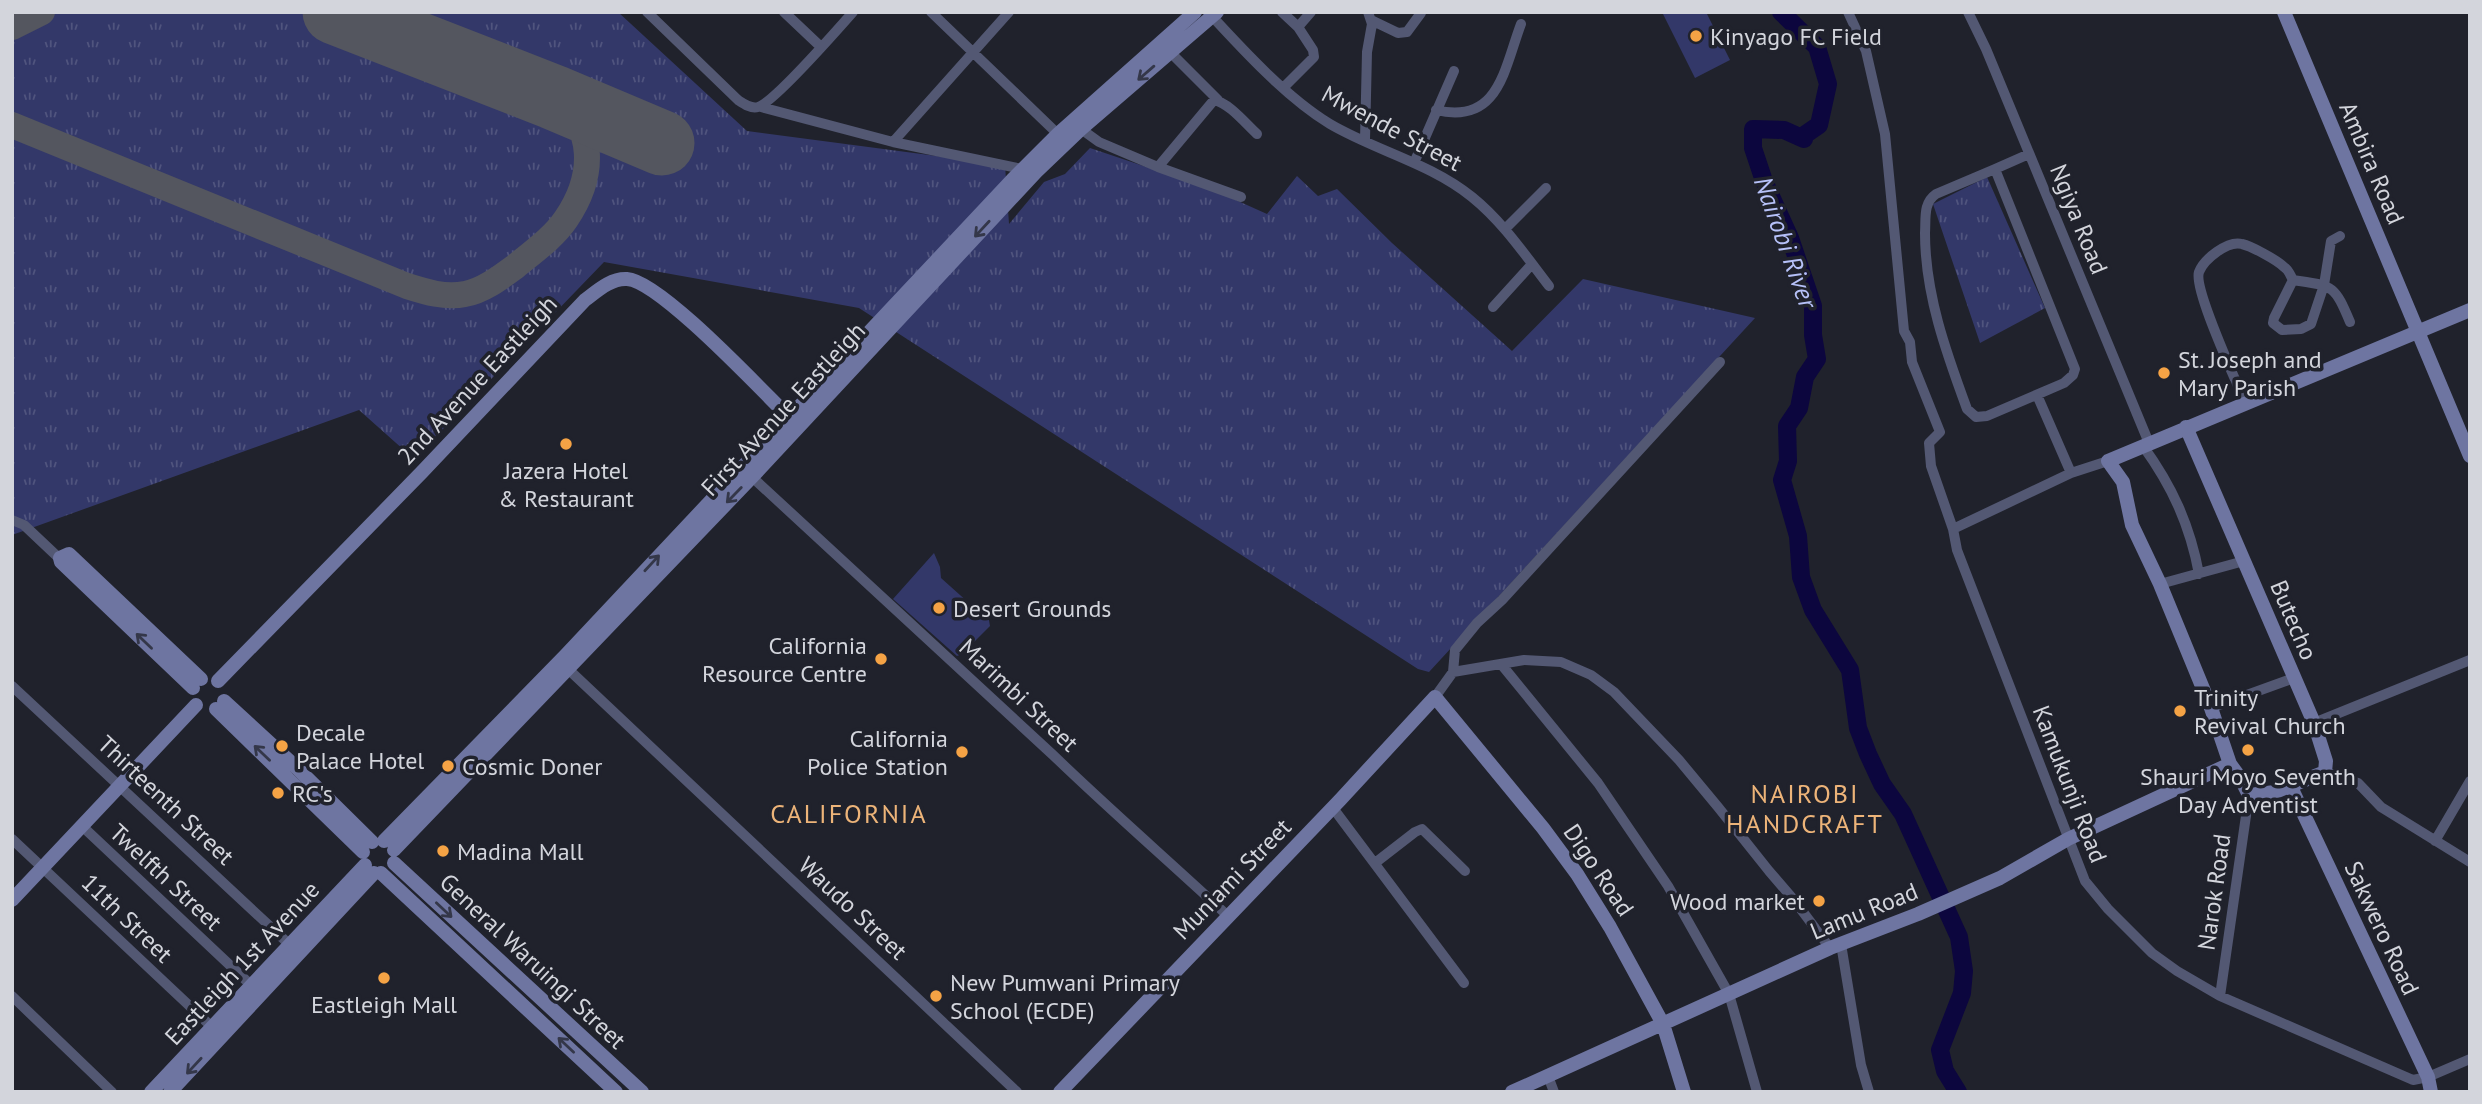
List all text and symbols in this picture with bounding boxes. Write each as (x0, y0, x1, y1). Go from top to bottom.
place label: Kinyago FC Field (1710, 21, 1882, 52)
marker: Kinyago FC Field (1688, 28, 1704, 44)
one-way arrow (1138, 65, 1156, 81)
street label: Mwende Street (1317, 78, 1467, 178)
street label: Ambira Road (2332, 97, 2412, 229)
street label: Ngiya Road (2043, 160, 2115, 278)
water label: Nairobi River (1747, 172, 1826, 314)
one-way arrow (973, 220, 990, 237)
street label: 2nd Avenue Eastleigh (390, 289, 564, 471)
street label: First Avenue Eastleigh (694, 315, 872, 503)
place label: St. Joseph and Mary Parish (2178, 344, 2322, 403)
marker: St. Joseph and Mary Parish (2156, 365, 2172, 381)
marker: Jazera Hotel & Restaurant (558, 436, 574, 452)
place label: Jazera Hotel & Restaurant (498, 455, 634, 514)
one-way arrow (726, 486, 743, 503)
one-way arrow (644, 555, 661, 572)
street label: Butecho (2263, 575, 2325, 665)
place label: Desert Grounds (953, 593, 1111, 624)
marker: Desert Grounds (931, 600, 947, 616)
place label: California Resource Centre (702, 630, 867, 689)
one-way arrow (136, 632, 153, 649)
street label: Marimbi Street (953, 632, 1085, 758)
marker: California Resource Centre (873, 651, 889, 667)
place label: Trinity Revival Church (2194, 682, 2346, 741)
street label: Kamukunji Road (2026, 701, 2114, 867)
marker: Trinity Revival Church (2172, 703, 2188, 719)
place label: Decale Palace Hotel (296, 717, 424, 776)
place label: California Police Station (807, 723, 948, 782)
street label: Thirteenth Street (91, 729, 241, 871)
marker: Decale Palace Hotel (274, 738, 290, 754)
marker: Shauri Moyo Seventh Day Adventist (2240, 742, 2256, 758)
marker: California Police Station (954, 744, 970, 760)
one-way arrow (253, 745, 270, 762)
place label: Cosmic Doner (462, 751, 602, 782)
marker: Cosmic Doner (440, 758, 456, 774)
place label: Shauri Moyo Seventh Day Adventist (2140, 761, 2356, 820)
district label: NAIROBI HANDCRAFT (1726, 777, 1884, 840)
place label: RC's (292, 778, 333, 809)
marker: RC's (270, 785, 286, 801)
district label: CALIFORNIA (770, 797, 928, 830)
street label: Muniami Street (1166, 812, 1298, 946)
street label: Twelfth Street (103, 817, 229, 937)
street label: Digo Road (1557, 818, 1641, 922)
street label: Narok Road (2191, 832, 2237, 952)
place label: Madina Mall (457, 836, 584, 867)
marker: Madina Mall (435, 843, 451, 859)
street label: Waudo Street (792, 850, 914, 966)
street label: Sakwero Road (2338, 856, 2426, 1000)
street label: 11th Street (75, 867, 179, 969)
street label: General Waruingi Street (433, 867, 633, 1055)
street label: Eastleigh 1st Avenue (158, 875, 326, 1051)
street label: Lamu Road (1806, 875, 1922, 947)
place label: Wood market (1670, 886, 1805, 917)
marker: Wood market (1811, 893, 1827, 909)
one-way arrow (435, 902, 453, 918)
place label: New Pumwani Primary School (ECDE) (950, 967, 1180, 1026)
marker: Eastleigh Mall (376, 970, 392, 986)
marker: New Pumwani Primary School (ECDE) (928, 988, 944, 1004)
place label: Eastleigh Mall (311, 989, 457, 1020)
one-way arrow (557, 1037, 575, 1053)
one-way arrow (185, 1057, 202, 1074)

